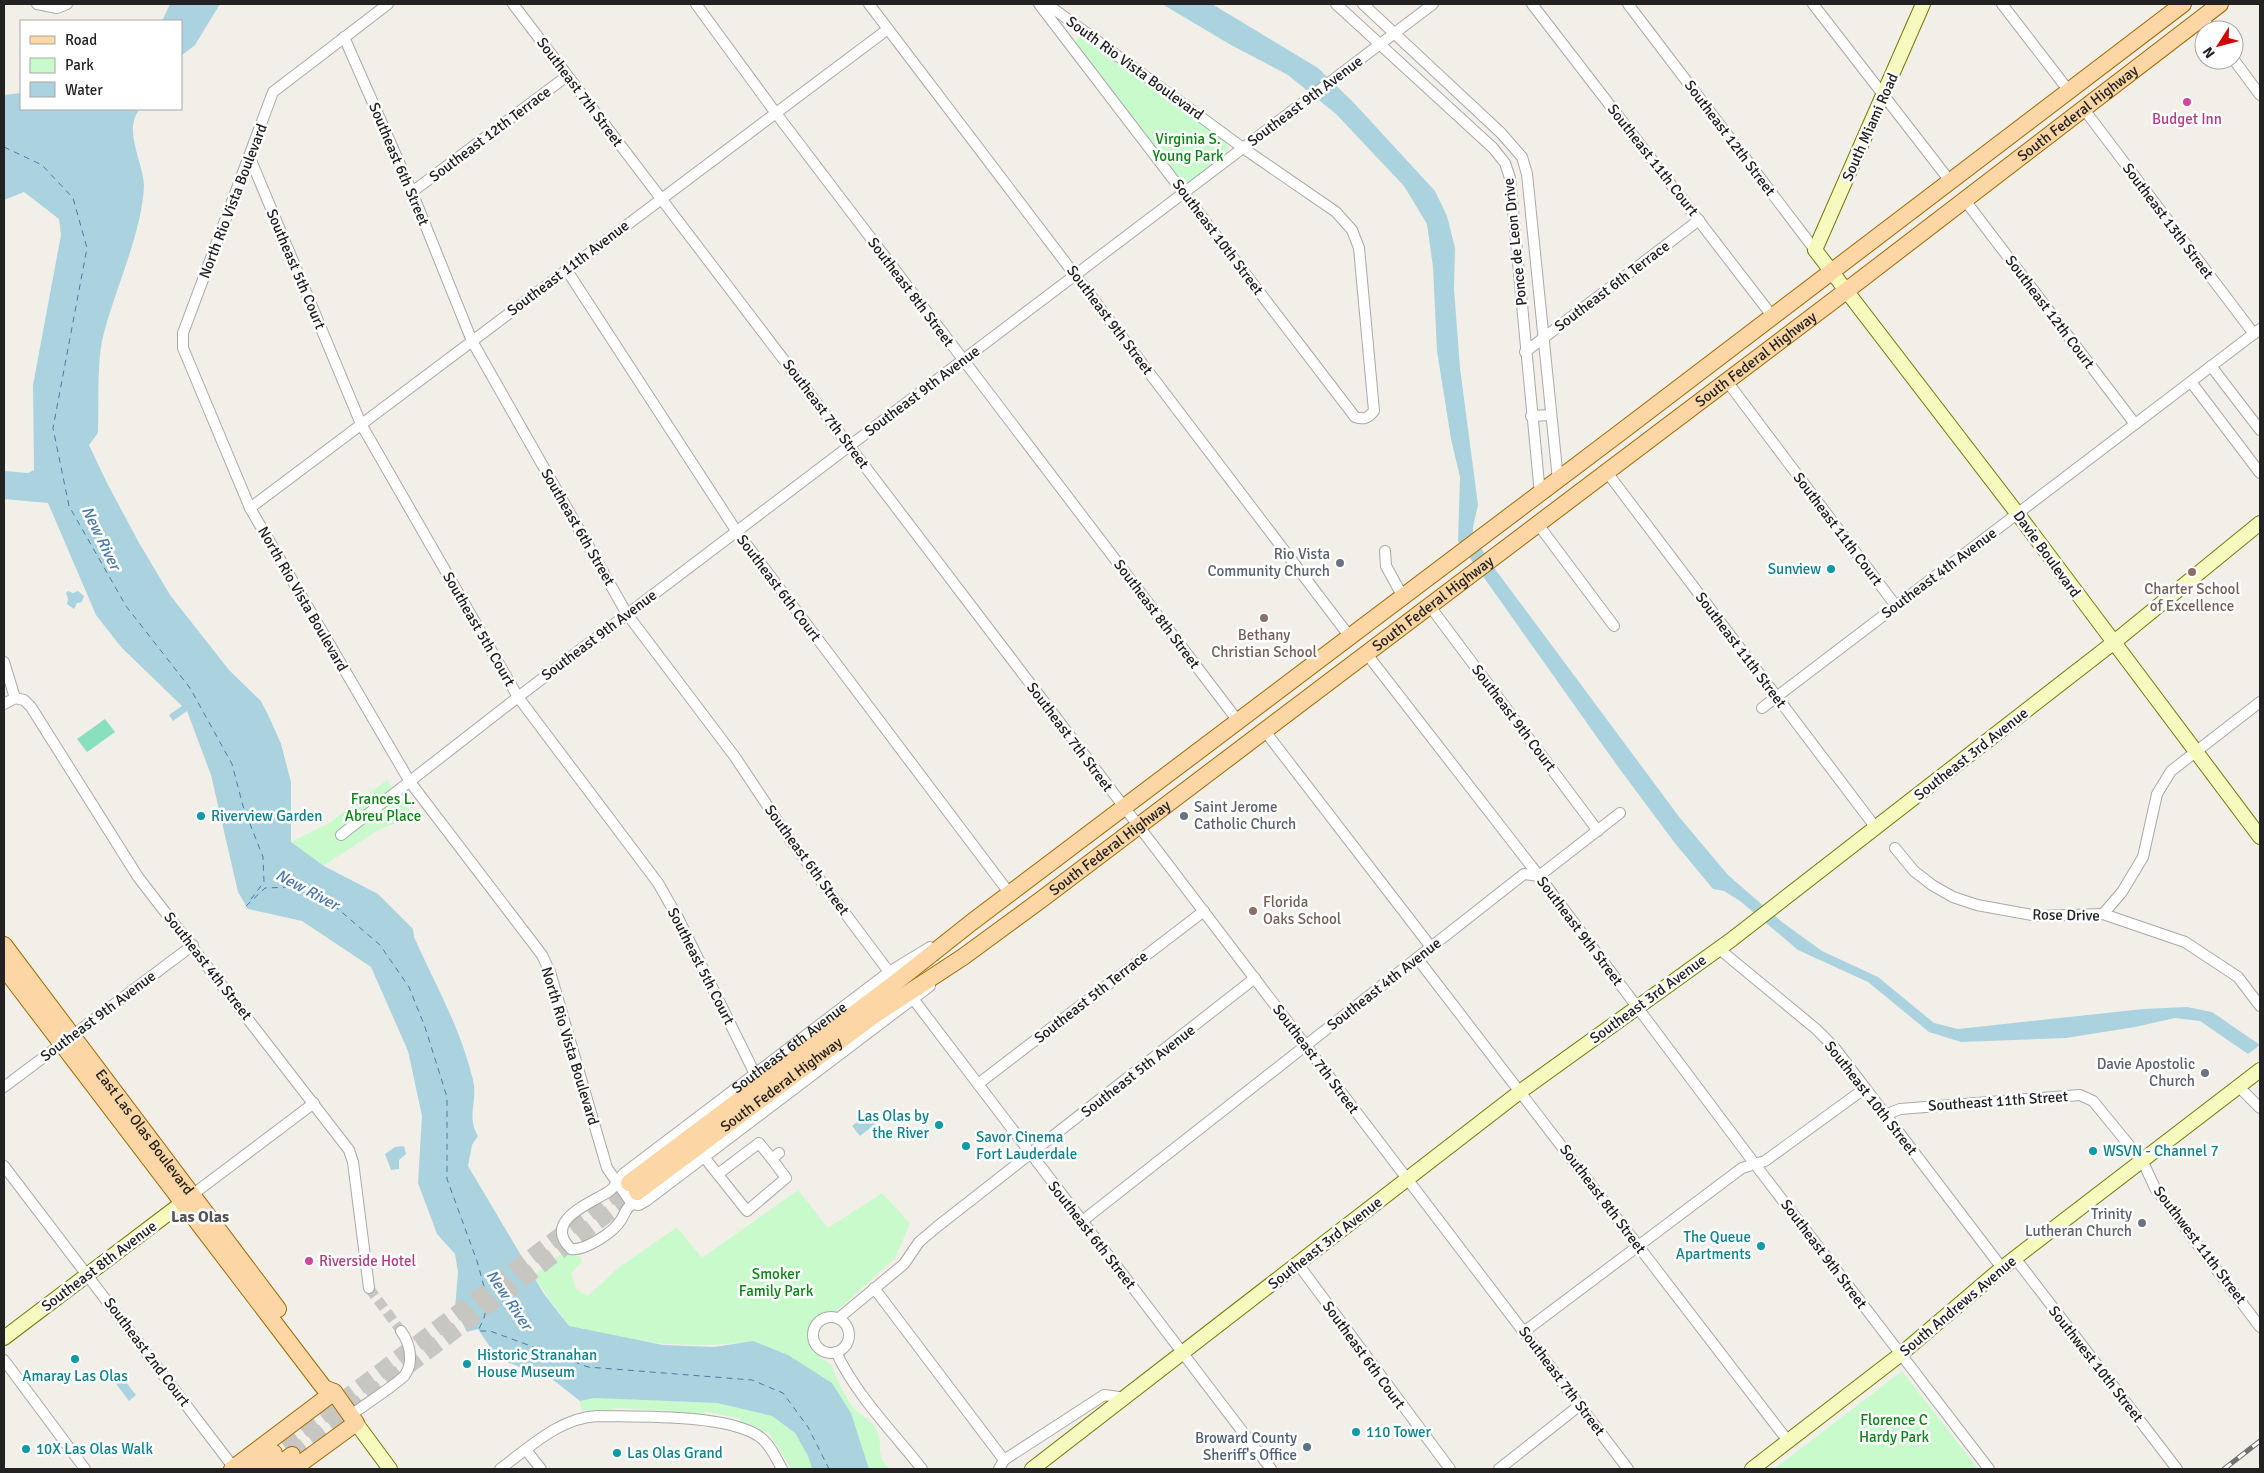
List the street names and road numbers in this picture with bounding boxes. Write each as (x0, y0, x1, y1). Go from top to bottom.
street label: South Rio Vista Boulevard (1063, 12, 1207, 124)
street label: Southeast 7th Street (533, 34, 627, 150)
street label: Southeast 9th Avenue (1244, 52, 1366, 150)
street label: South Federal Highway (2014, 61, 2142, 165)
street label: South Miami Road (1838, 70, 1902, 184)
street label: Southeast 12th Street (1681, 77, 1779, 199)
street label: Southeast 12th Terrace (426, 82, 554, 186)
street label: Southeast 6th Street (365, 100, 433, 228)
street label: Southeast 11th Court (1604, 101, 1702, 219)
street label: North Rio Vista Boulevard (195, 121, 271, 281)
street label: Southeast 13th Street (2119, 160, 2217, 282)
street label: Southeast 10th Street (1169, 176, 1267, 298)
street label: Ponce de Leon Drive (1499, 177, 1531, 307)
street label: Southeast 5th Court (263, 206, 329, 332)
street label: Southeast 11th Avenue (504, 216, 632, 320)
street label: Southeast 8th Street (864, 234, 958, 350)
street label: Southeast 6th Terrace (1551, 237, 1673, 335)
street label: Southeast 12th Court (2002, 252, 2098, 372)
street label: Southeast 9th Street (1063, 262, 1157, 378)
street label: South Federal Highway (1692, 308, 1820, 411)
street label: Southeast 9th Avenue (861, 342, 983, 440)
street label: Southeast 7th Street (779, 356, 873, 472)
street label: Southeast 6th Street (537, 465, 619, 589)
street label: Southeast 11th Court (1790, 469, 1886, 589)
street label: Davie Boulevard (2009, 507, 2085, 601)
street label: North Rio Vista Boulevard (254, 523, 352, 675)
street label: Southeast 4th Avenue (1878, 524, 2000, 622)
street label: Southeast 6th Court (733, 531, 825, 645)
street label: South Federal Highway (1369, 552, 1497, 655)
street label: Southeast 8th Street (1110, 556, 1204, 672)
street label: Southeast 5th Court (439, 569, 519, 689)
street label: Southeast 9th Avenue (538, 586, 660, 684)
street label: Southeast 11th Street (1692, 589, 1790, 711)
street label: Southeast 9th Court (1468, 661, 1560, 775)
street label: Southeast 7th Street (1023, 679, 1117, 795)
street label: Southeast 3rd Avenue (1910, 704, 2032, 804)
street label: South Federal Highway (1046, 796, 1174, 899)
street label: Southeast 6th Street (761, 801, 853, 919)
street label: Southeast 9th Street (1533, 873, 1627, 989)
street label: Southeast 5th Court (664, 905, 738, 1027)
street label: Rose Drive (2032, 905, 2100, 925)
street label: Southeast 4th Street (160, 908, 256, 1024)
street label: Southeast 4th Avenue (1323, 934, 1445, 1034)
street label: Southeast 5th Terrace (1031, 947, 1151, 1047)
street label: Southeast 3rd Avenue (1586, 951, 1710, 1047)
street label: North Rio Vista Boulevard (537, 965, 603, 1127)
street label: Southeast 9th Avenue (37, 967, 159, 1065)
street label: Southeast 6th Avenue (728, 998, 851, 1097)
street label: Southeast 7th Street (1269, 1001, 1363, 1117)
street label: Southeast 5th Avenue (1077, 1021, 1199, 1121)
street label: South Federal Highway (717, 1033, 846, 1136)
street label: Southeast 10th Street (1821, 1037, 1921, 1159)
street label: East Las Olas Boulevard (92, 1066, 198, 1198)
street label: Southeast 11th Street (1928, 1087, 2068, 1115)
street label: Southeast 8th Street (1556, 1141, 1650, 1257)
street label: Southeast 6th Street (1044, 1177, 1140, 1293)
street label: Southwest 11th Street (2150, 1183, 2250, 1307)
street label: Southeast 3rd Avenue (1264, 1193, 1386, 1293)
street label: Southeast 9th Street (1777, 1196, 1871, 1312)
street label: Southeast 8th Avenue (38, 1217, 160, 1315)
street label: South Andrews Avenue (1896, 1252, 2020, 1360)
street label: Southeast 2nd Court (100, 1294, 194, 1410)
street label: Southeast 6th Court (1319, 1298, 1409, 1412)
street label: Southwest 10th Street (2045, 1302, 2147, 1426)
street label: Southeast 7th Street (1515, 1323, 1609, 1439)

